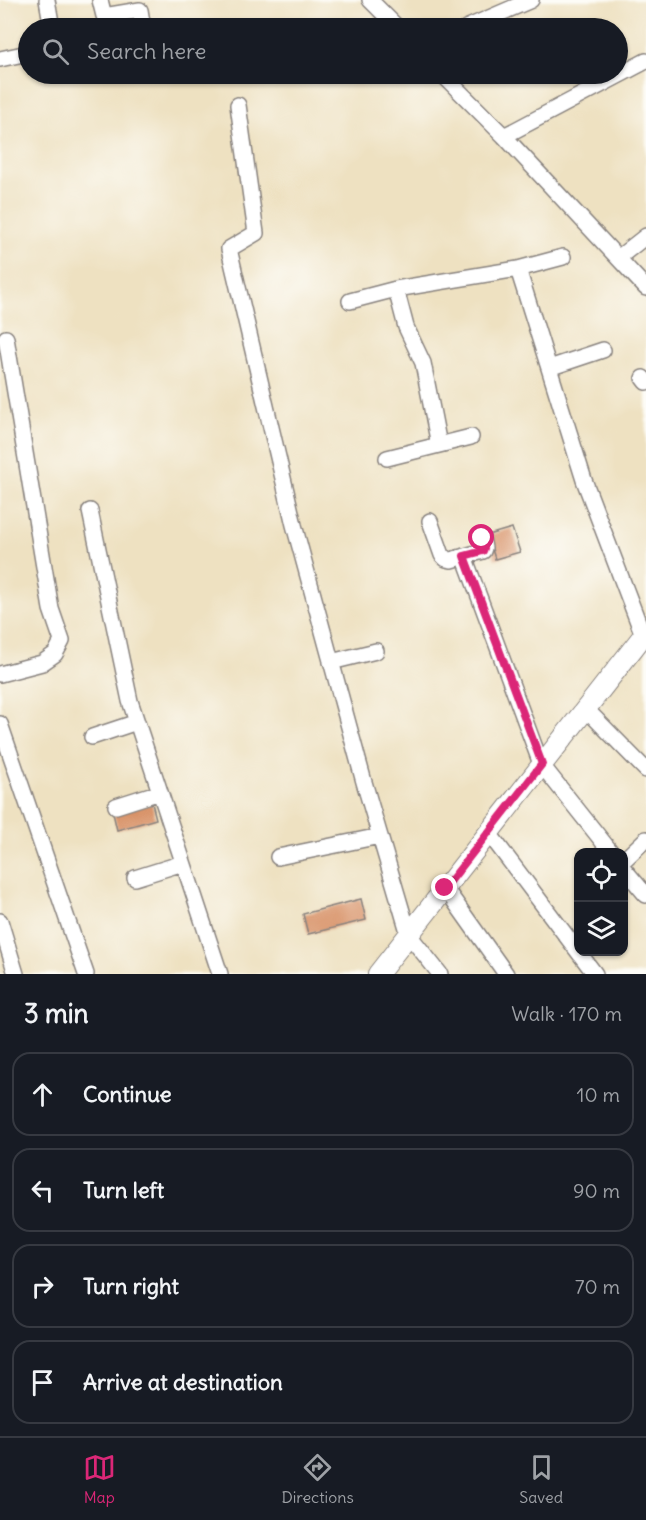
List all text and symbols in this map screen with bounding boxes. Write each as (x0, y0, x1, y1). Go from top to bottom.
search box (18, 18, 628, 84)
icon: search (39, 35, 72, 68)
text: Search here (87, 37, 206, 65)
route start (468, 524, 494, 550)
map controls (574, 848, 628, 956)
button: locate (574, 848, 628, 902)
route end (431, 874, 457, 900)
button: layers (574, 902, 628, 956)
text: 3 min (24, 997, 89, 1030)
text: Walk · 170 m (511, 1001, 622, 1026)
icon: ahead (26, 1078, 59, 1111)
text: Continue (83, 1080, 172, 1108)
text: 10 m (577, 1082, 620, 1107)
icon: left (26, 1174, 59, 1207)
text: Turn left (83, 1176, 164, 1204)
text: 90 m (573, 1178, 620, 1203)
icon: right (26, 1270, 59, 1303)
text: Turn right (83, 1272, 179, 1300)
text: 70 m (575, 1274, 620, 1299)
icon: arrive (26, 1366, 59, 1399)
text: Arrive at destination (83, 1368, 283, 1396)
tab: Map (83, 1451, 116, 1507)
tab: Directions (281, 1451, 354, 1507)
tab: Saved (519, 1451, 563, 1507)

